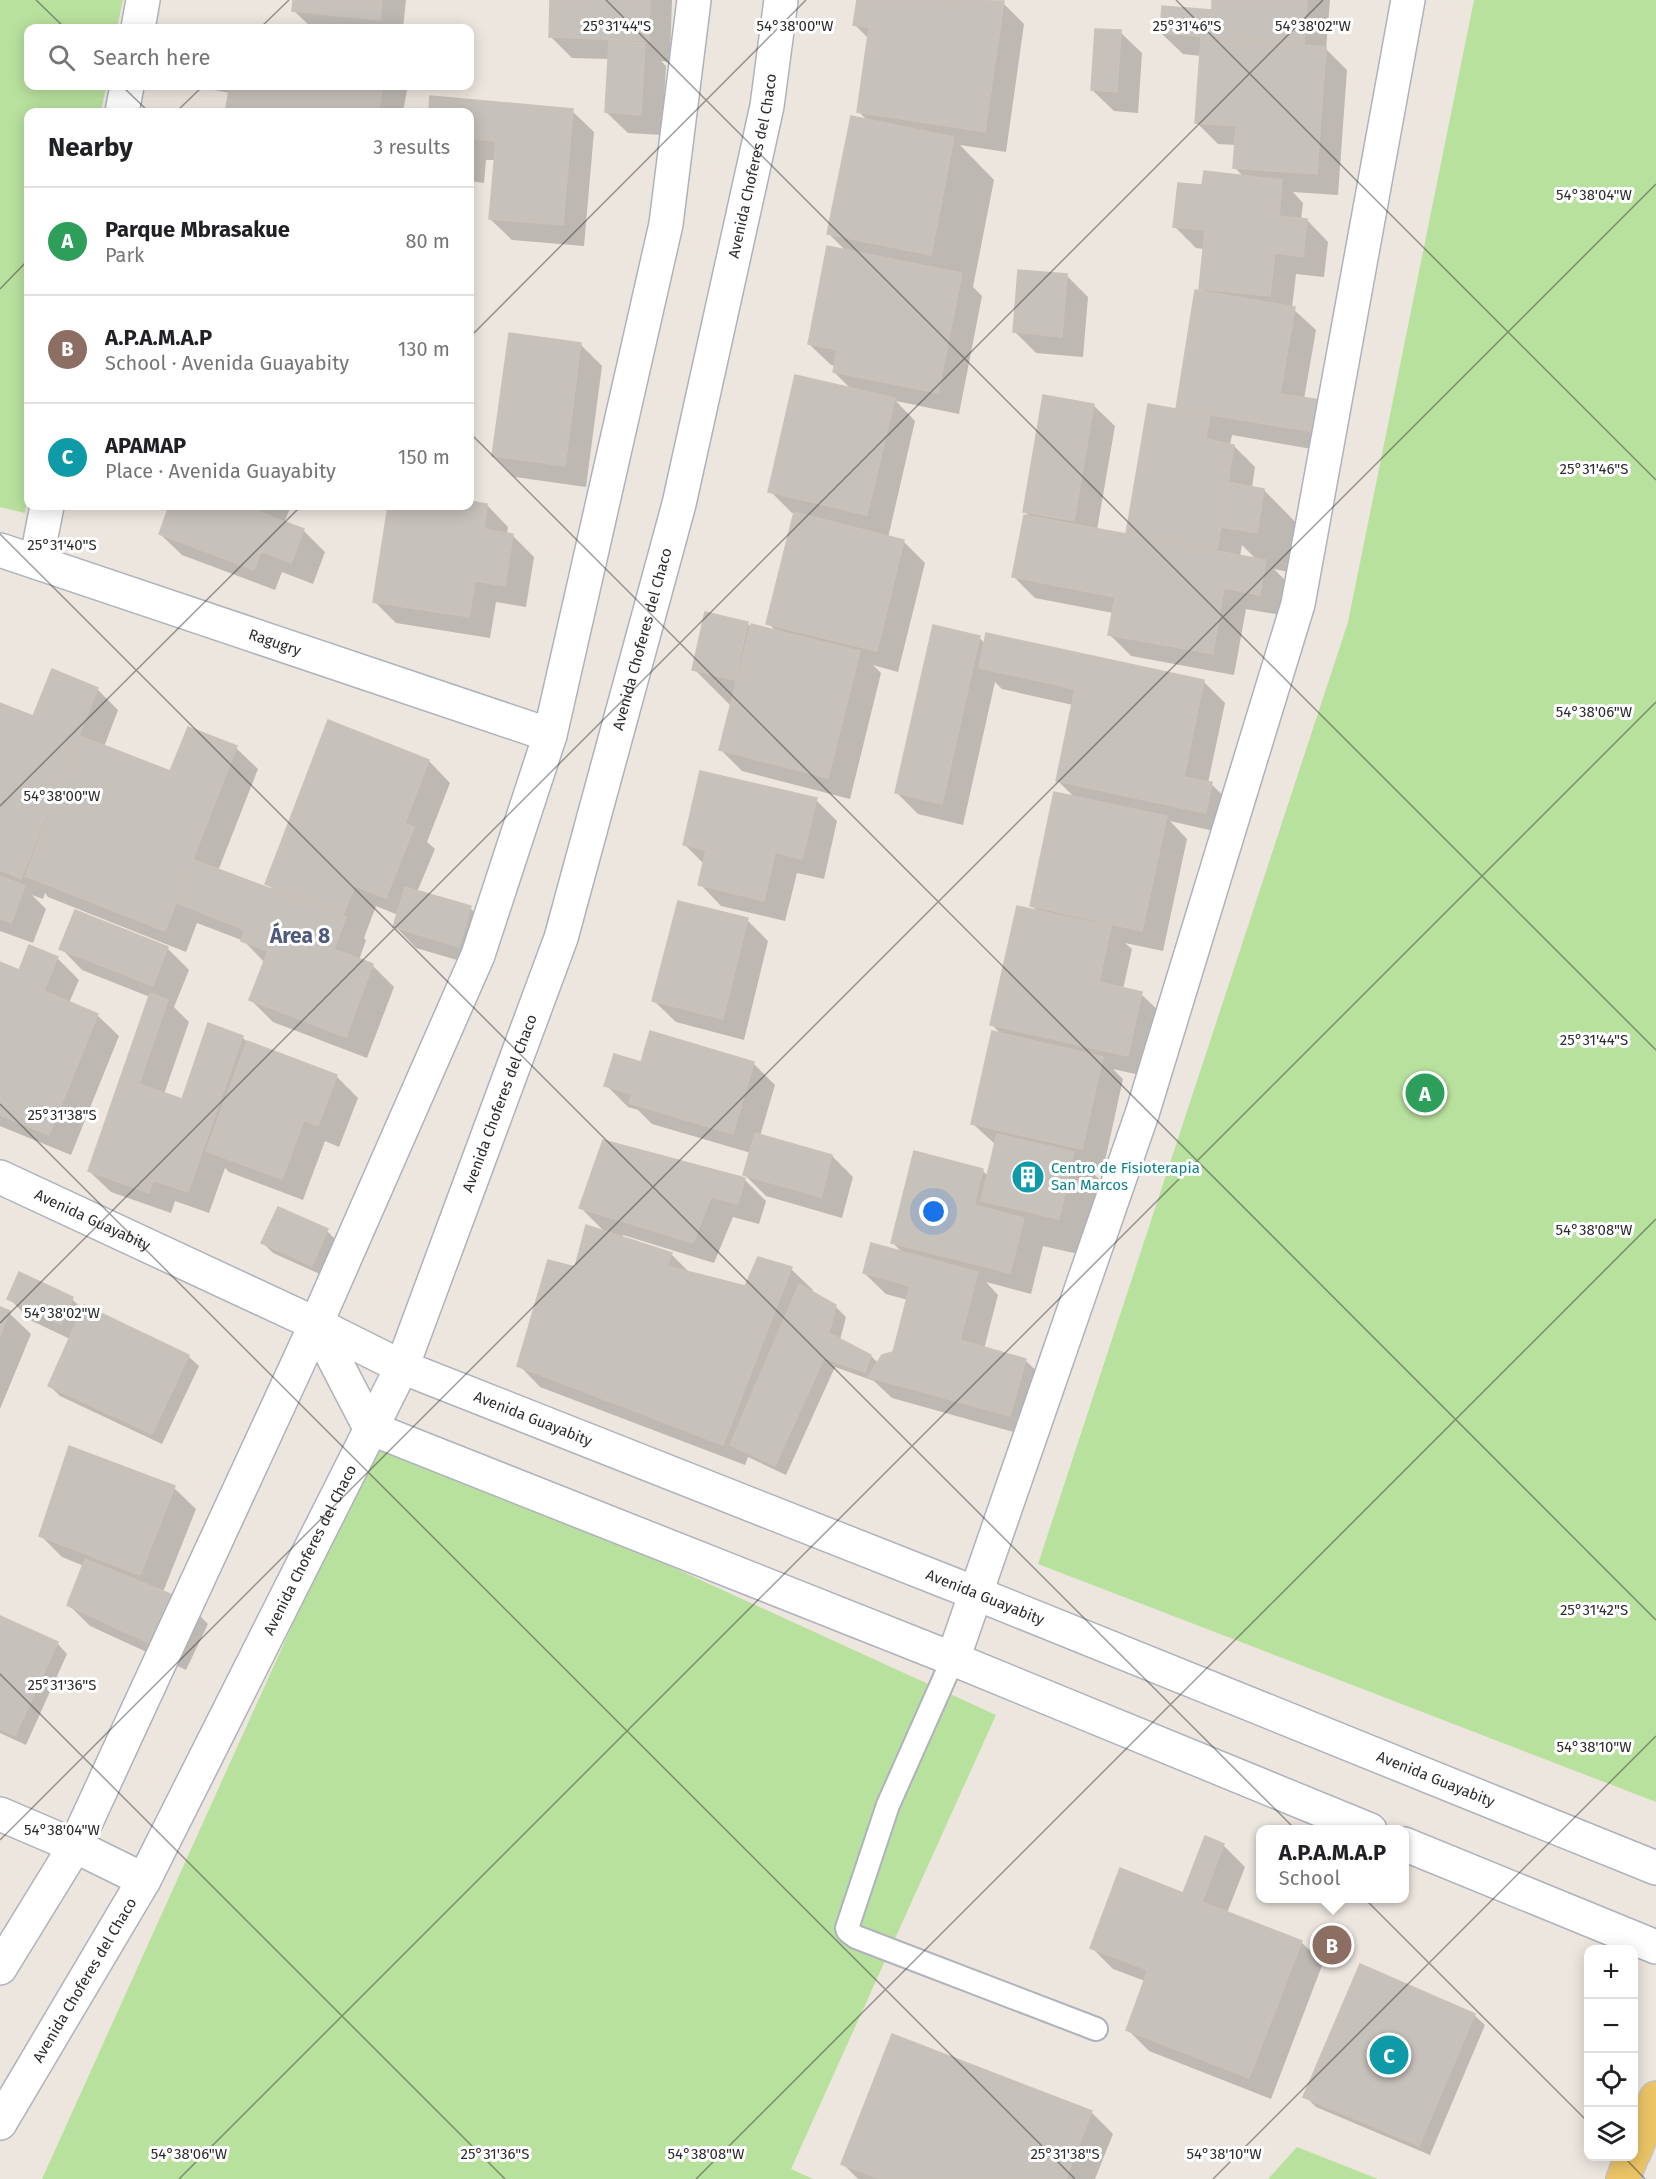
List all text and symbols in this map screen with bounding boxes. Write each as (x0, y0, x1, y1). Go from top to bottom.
text: 25°31'44"S (583, 17, 651, 35)
text: 54°38'00"W (757, 17, 834, 35)
text: 25°31'46"S (1153, 17, 1221, 35)
text: 54°38'02"W (1275, 17, 1352, 35)
search box (24, 24, 474, 90)
icon: search (45, 41, 78, 74)
text: Search here (93, 44, 211, 71)
street label: Avenida Choferes del Chaco (725, 73, 780, 260)
text: Nearby (48, 132, 133, 163)
text: 3 results (373, 135, 450, 159)
text: 54°38'04"W (1556, 186, 1633, 204)
text: Parque Mbrasakue (105, 216, 290, 243)
text: A (62, 229, 73, 253)
text: 80 m (405, 229, 450, 253)
text: Park (105, 243, 144, 267)
text: A.P.A.M.A.P (105, 324, 212, 351)
text: B (61, 337, 74, 361)
text: 130 m (398, 337, 450, 361)
text: School · Avenida Guayabity (105, 351, 349, 375)
text: APAMAP (105, 432, 186, 459)
text: C (62, 445, 73, 469)
text: 150 m (398, 445, 450, 469)
text: Place · Avenida Guayabity (105, 459, 336, 483)
text: 25°31'46"S (1560, 460, 1628, 478)
text: 25°31'40"S (27, 536, 97, 554)
street label: Avenida Choferes del Chaco (609, 546, 676, 732)
street label: Ragugry (246, 625, 304, 660)
text: 54°38'06"W (1556, 703, 1633, 721)
text: 54°38'00"W (24, 787, 101, 805)
district label: Área 8 (269, 922, 330, 949)
street label: Avenida Choferes del Chaco (459, 1012, 541, 1195)
text: 25°31'44"S (1560, 1031, 1628, 1049)
pin: A (1406, 1070, 1444, 1116)
text: 25°31'38"S (27, 1106, 97, 1124)
building icon: Centro de Fisioterapia San Marcos (1010, 1159, 1046, 1195)
place label: Centro de Fisioterapia San Marcos (1051, 1159, 1200, 1194)
street label: Avenida Guayabity (32, 1185, 154, 1255)
your location (919, 1197, 948, 1226)
text: 54°38'08"W (1556, 1221, 1633, 1239)
text: 54°38'02"W (24, 1304, 101, 1322)
street label: Avenida Guayabity (471, 1387, 595, 1450)
street label: Avenida Choferes del Chaco (260, 1462, 360, 1638)
street label: Avenida Guayabity (923, 1566, 1047, 1629)
text: 25°31'42"S (1560, 1601, 1628, 1619)
text: 25°31'36"S (28, 1676, 96, 1694)
text: 54°38'10"W (1556, 1738, 1632, 1756)
street label: Avenida Guayabity (1374, 1747, 1498, 1811)
text: 54°38'04"W (24, 1821, 101, 1839)
popup (1256, 1825, 1409, 1903)
text: A.P.A.M.A.P (1279, 1839, 1386, 1866)
text: School (1279, 1866, 1340, 1890)
street label: Avenida Choferes del Chaco (29, 1895, 140, 2066)
pin: B (1312, 1922, 1352, 1968)
map controls (1584, 1945, 1638, 2161)
button: + (1584, 1945, 1638, 1999)
button: − (1584, 1999, 1638, 2053)
pin: C (1370, 2032, 1408, 2078)
button: locate (1584, 2053, 1638, 2107)
button: layers (1584, 2107, 1638, 2161)
text: 54°38'06"W (151, 2145, 228, 2163)
text: 25°31'36"S (461, 2145, 529, 2163)
text: 54°38'08"W (668, 2145, 745, 2163)
text: 25°31'38"S (1030, 2145, 1100, 2163)
text: 54°38'10"W (1186, 2145, 1262, 2163)

